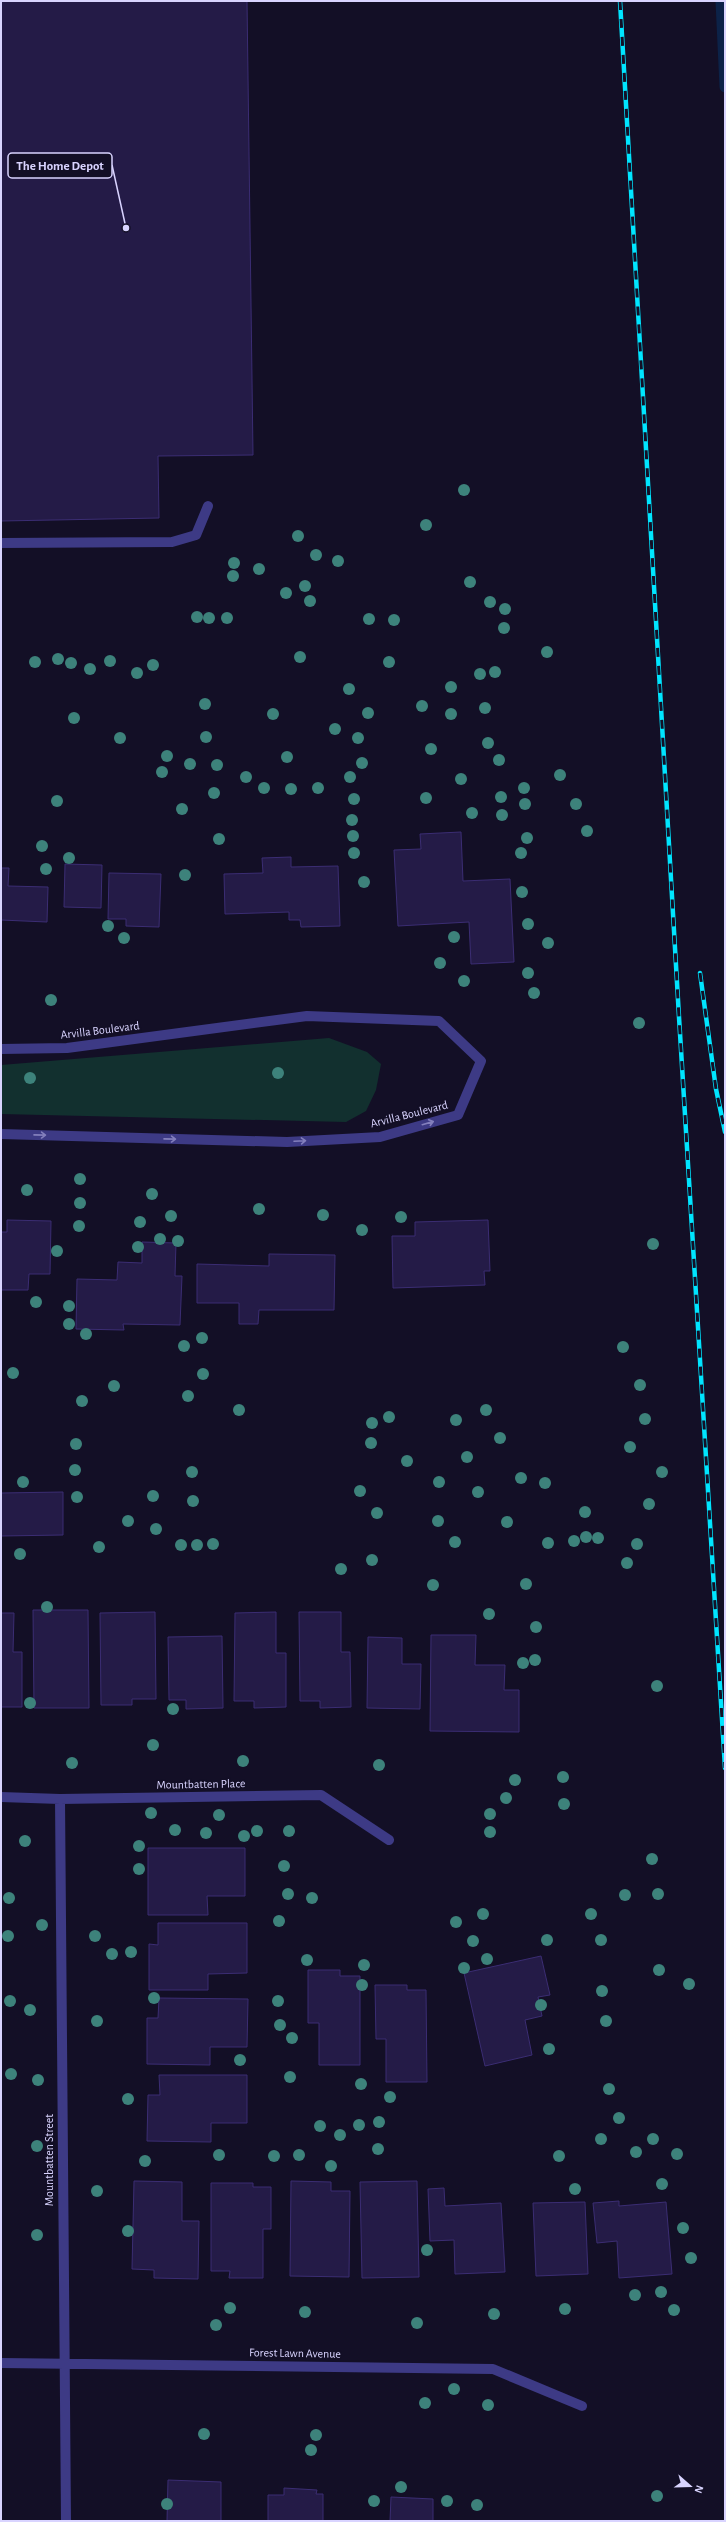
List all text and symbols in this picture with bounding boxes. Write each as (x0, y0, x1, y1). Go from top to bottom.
callout: The Home Depot (8, 153, 112, 178)
text: The Home Depot (16, 160, 104, 173)
street label: Arvilla Boulevard (60, 1019, 140, 1041)
street label: Arvilla Boulevard (369, 1099, 449, 1129)
one-way arrow (421, 1119, 434, 1126)
one-way arrow (33, 1131, 46, 1139)
one-way arrow (163, 1135, 176, 1142)
one-way arrow (293, 1137, 306, 1144)
street label: Mountbatten Place (156, 1777, 246, 1791)
street label: Mountbatten Street (43, 2114, 55, 2206)
street label: Forest Lawn Avenue (249, 2346, 341, 2360)
north arrow (670, 2466, 710, 2506)
text: N (692, 2484, 705, 2495)

